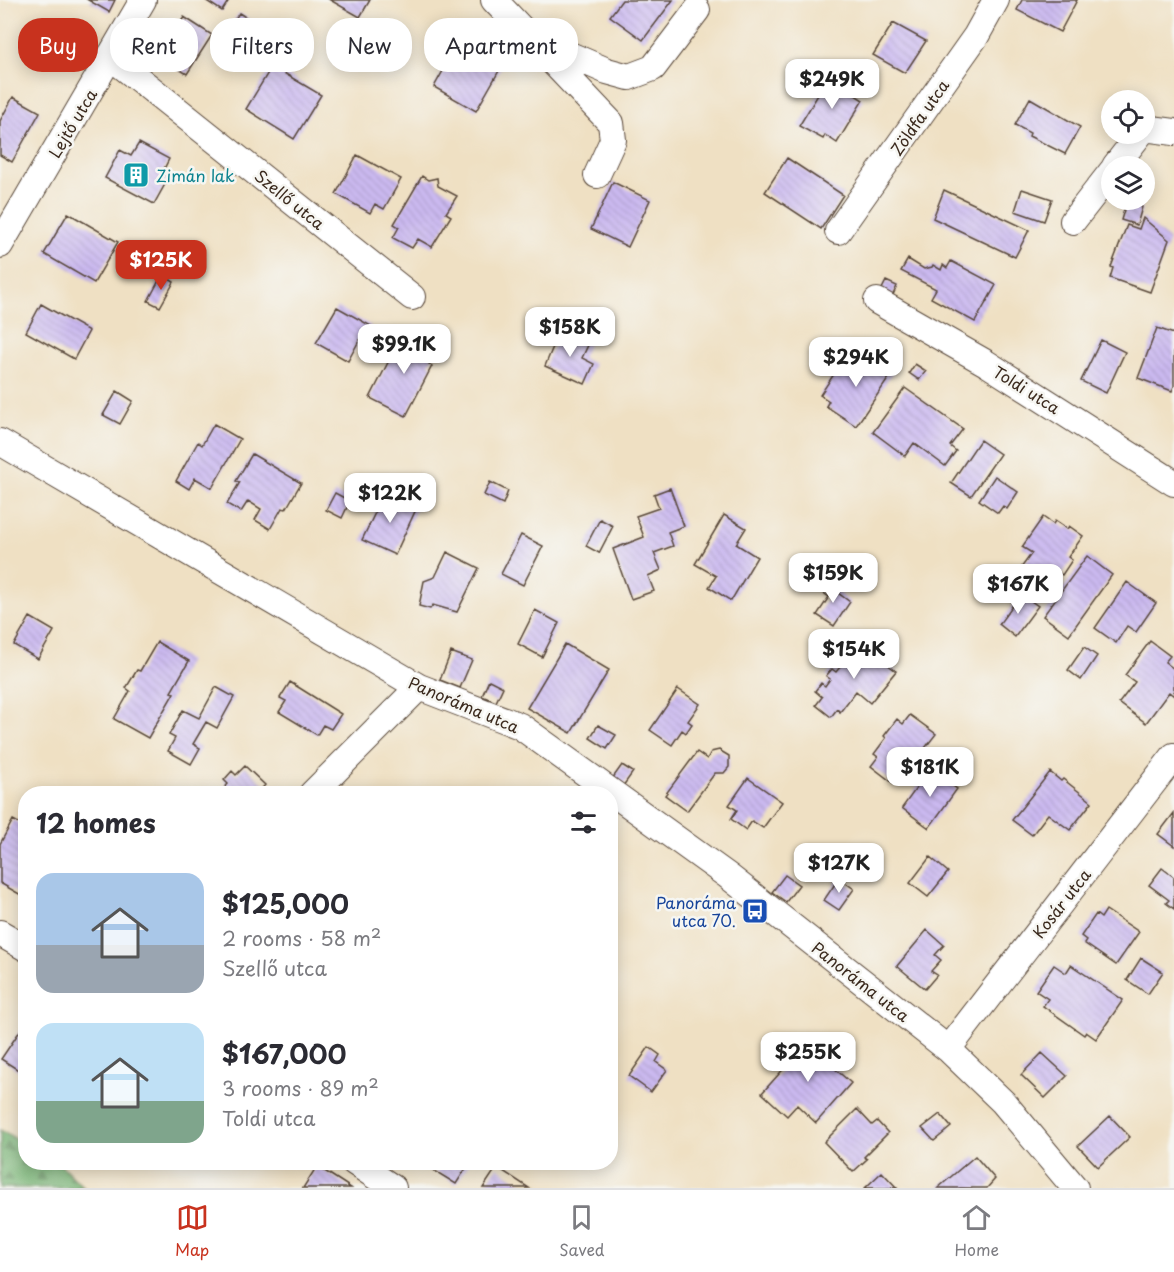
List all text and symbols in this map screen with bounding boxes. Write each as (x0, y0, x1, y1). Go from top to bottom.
chip: Buy (18, 18, 98, 72)
chip: Rent (110, 18, 198, 72)
chip: Filters (210, 18, 314, 72)
chip: New (326, 18, 412, 72)
chip: Apartment (424, 18, 578, 72)
pin: $249K (790, 59, 874, 110)
text: $249K (799, 63, 865, 93)
street label: Zöldfa utca (884, 74, 954, 160)
street label: Lejtő utca (42, 84, 102, 162)
map controls (1101, 90, 1155, 210)
button: locate (1101, 90, 1155, 144)
button: layers (1101, 156, 1155, 210)
building icon: Zimán lak (121, 160, 151, 190)
place label: Zimán lak (156, 163, 235, 187)
street label: Szellő utca (250, 163, 330, 235)
pin: $125K (119, 240, 203, 291)
text: $125K (130, 244, 192, 274)
pin: $158K (528, 307, 612, 358)
text: $158K (539, 311, 601, 341)
pin: $99.1K (355, 324, 453, 375)
text: $99.1K (372, 328, 436, 358)
pin: $294K (814, 337, 898, 388)
text: $294K (823, 341, 889, 371)
street label: Toldi utca (989, 359, 1065, 419)
pin: $122K (348, 473, 432, 524)
text: $122K (358, 477, 422, 507)
pin: $159K (791, 553, 875, 604)
text: $159K (803, 557, 863, 587)
pin: $167K (976, 564, 1060, 615)
text: $167K (987, 568, 1049, 598)
pin: $154K (812, 629, 896, 680)
text: $154K (822, 633, 886, 663)
street label: Panoráma utca (405, 670, 523, 738)
pin: $181K (888, 747, 972, 798)
text: $181K (901, 751, 959, 781)
text: 12 homes (36, 803, 156, 842)
icon: filters (567, 806, 600, 839)
pin: $127K (797, 843, 881, 894)
text: $127K (808, 847, 870, 877)
street label: Kosár utca (1026, 863, 1096, 943)
text: $125,000 (222, 884, 349, 923)
place label: Panoráma utca 70. (656, 890, 736, 932)
bus stop icon: Panoráma utca 70. (740, 896, 770, 926)
icon: home (84, 897, 156, 969)
text: 2 rooms · 58 m² (222, 923, 381, 953)
street label: Panoráma utca (807, 935, 915, 1027)
text: Szellő utca (222, 953, 327, 983)
pin: $255K (766, 1032, 850, 1083)
text: $167,000 (222, 1034, 346, 1073)
text: $255K (775, 1036, 841, 1066)
icon: home (84, 1047, 156, 1119)
text: 3 rooms · 89 m² (222, 1073, 379, 1103)
text: Toldi utca (222, 1103, 315, 1133)
tab: Map (175, 1201, 209, 1261)
tab: Saved (559, 1201, 605, 1261)
tab: Home (955, 1201, 999, 1261)

